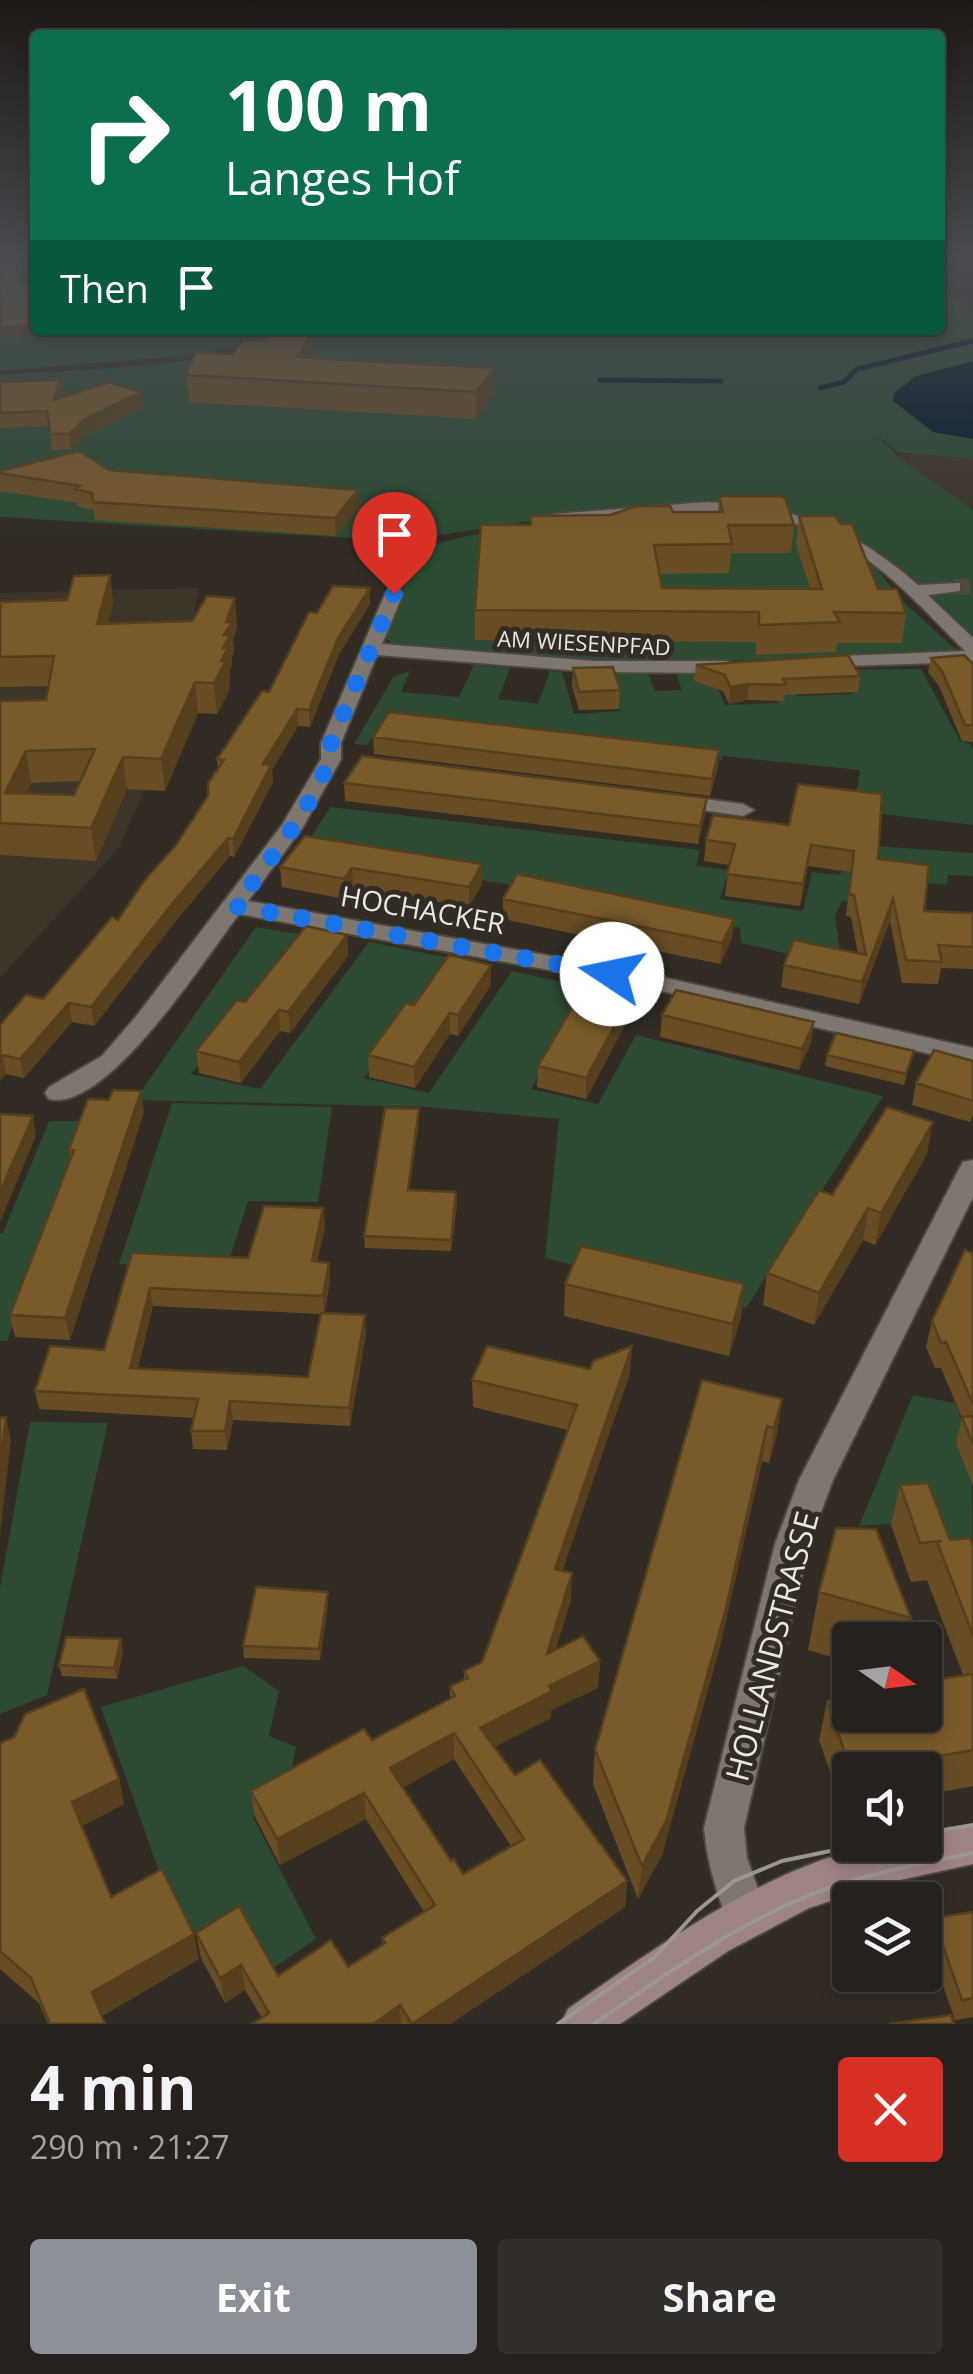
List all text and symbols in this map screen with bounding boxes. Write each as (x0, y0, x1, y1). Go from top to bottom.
text: 100 m (225, 56, 432, 152)
icon: right (60, 70, 190, 200)
text: Langes Hof (225, 147, 459, 208)
icon: arrive (169, 260, 224, 315)
text: Then (60, 262, 149, 314)
pin (352, 492, 437, 595)
icon: arrive (367, 507, 422, 562)
street label: AM WIESENPFAD (497, 622, 671, 662)
street label: HOCHACKER (338, 876, 508, 942)
position arrow (560, 922, 664, 1026)
street label: HOLLANDSTRASSE (714, 1506, 828, 1786)
north arrow (832, 1622, 942, 1732)
map controls (832, 1622, 942, 1992)
button: sound (832, 1752, 942, 1862)
button: layers (832, 1882, 942, 1992)
text: 4 min (30, 2046, 197, 2128)
button: close (838, 2057, 943, 2162)
text: 290 m · 21:27 (30, 2125, 229, 2168)
button: Exit (30, 2239, 477, 2354)
button: Share (497, 2239, 943, 2354)

